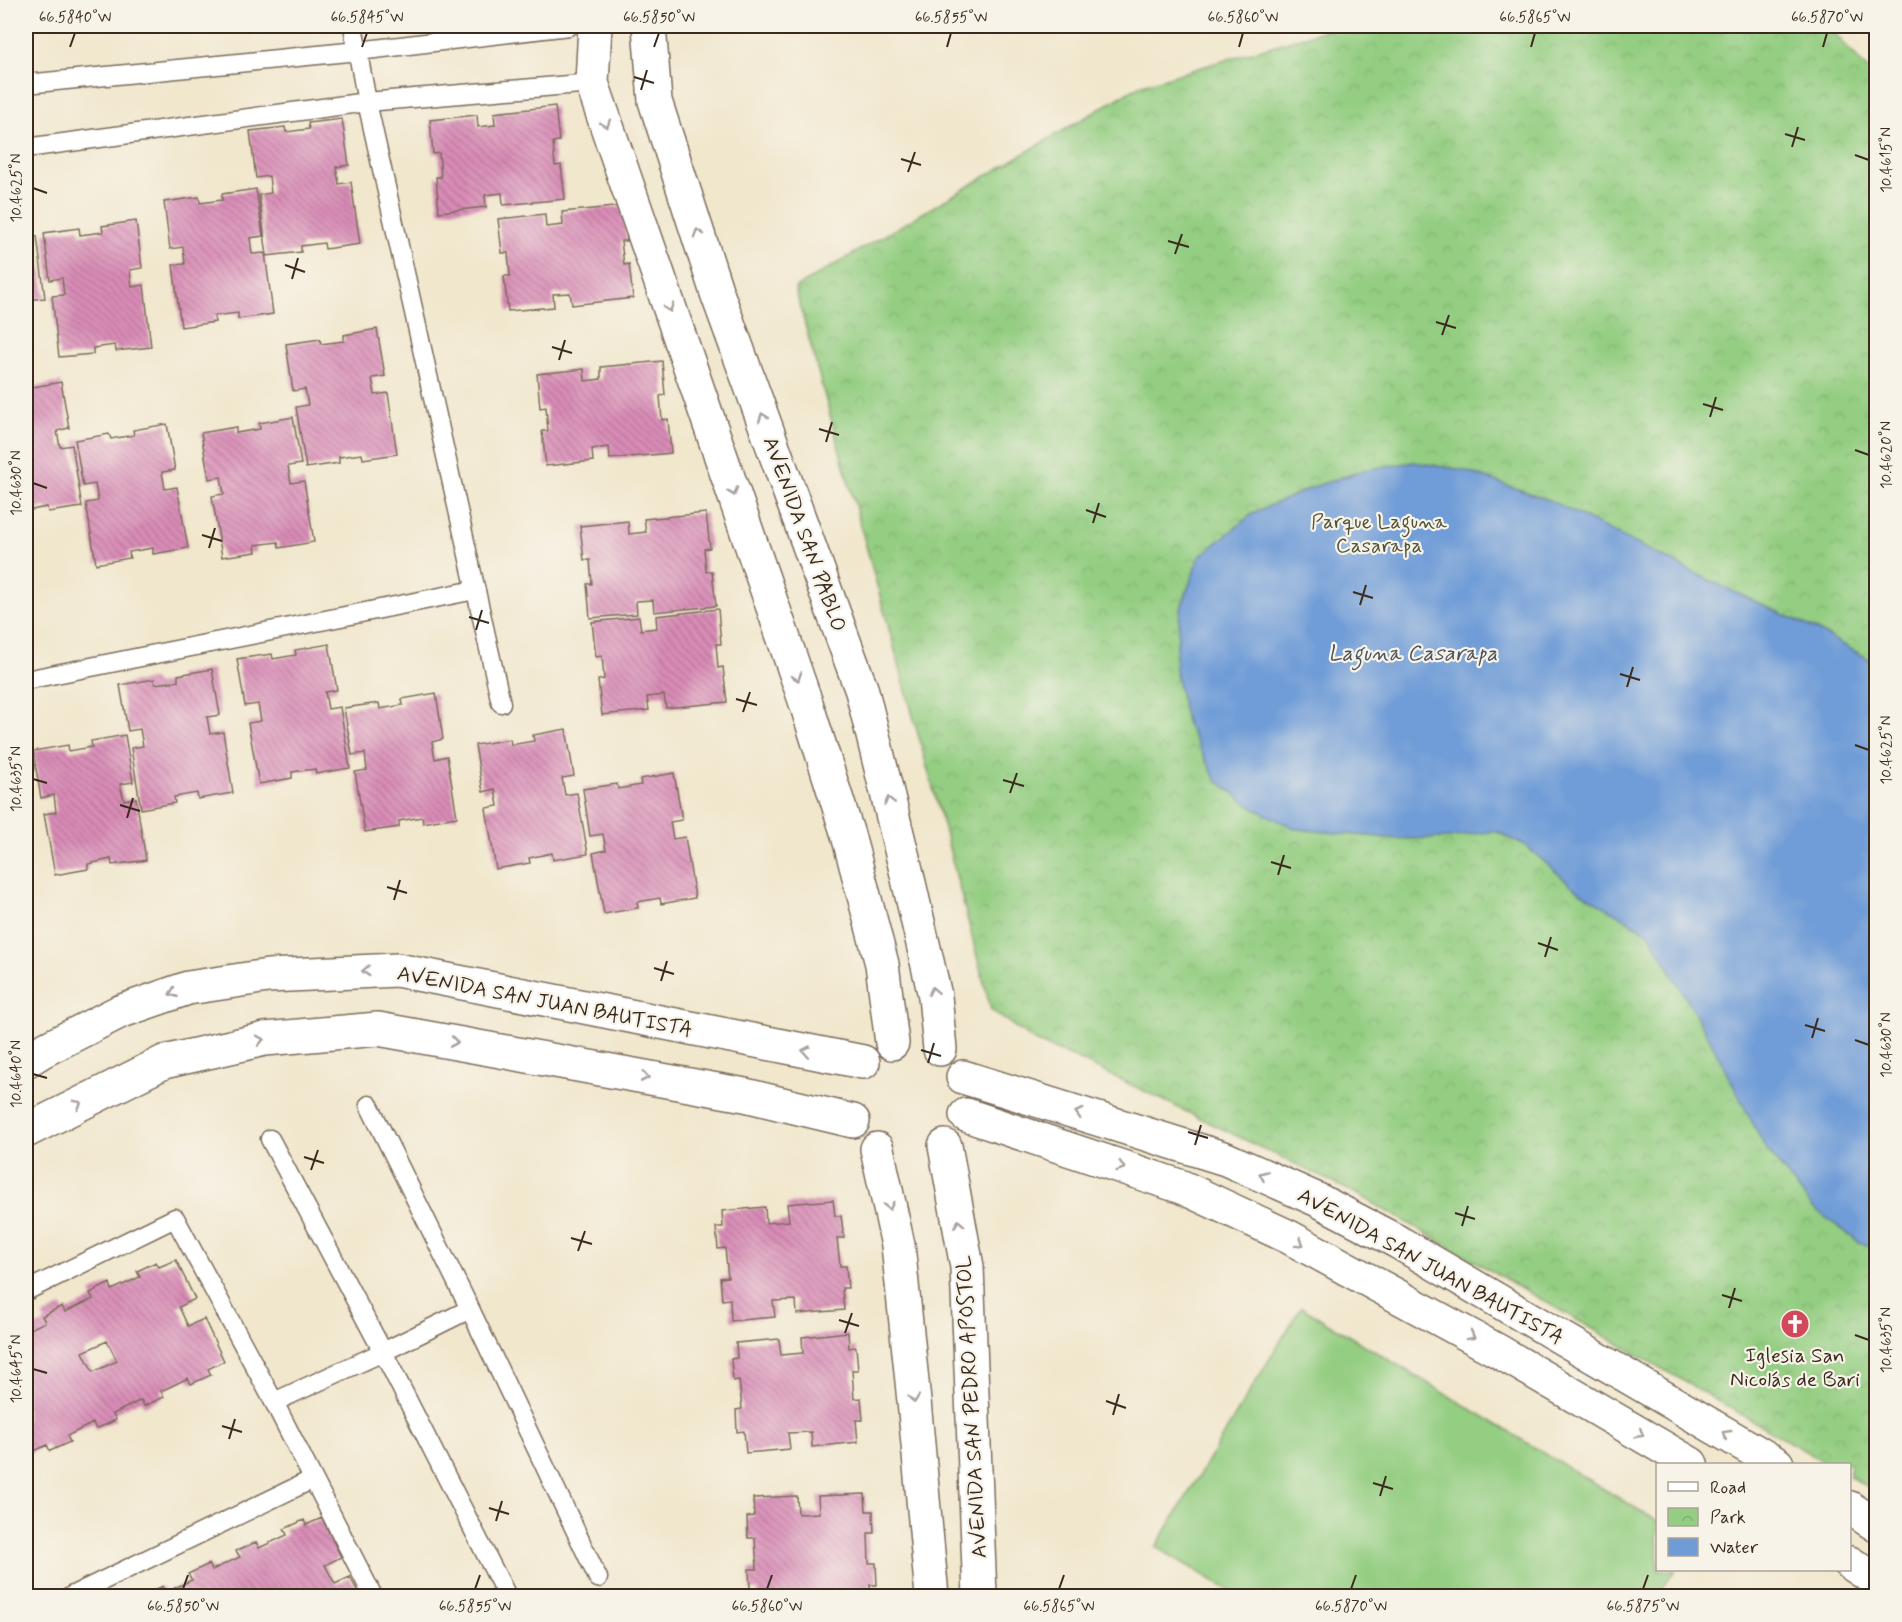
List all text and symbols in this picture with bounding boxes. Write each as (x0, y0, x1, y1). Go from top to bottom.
text: 66.5840°W (39, 8, 111, 28)
text: 66.5845°W (330, 8, 404, 28)
text: 66.5850°W (623, 8, 695, 28)
text: 66.5855°W (915, 8, 987, 28)
text: 66.5860°W (1208, 8, 1278, 28)
text: 66.5865°W (1499, 8, 1571, 28)
text: 66.5870°W (1791, 8, 1863, 28)
one-way arrow (599, 118, 612, 128)
text: 10.4615°N (1877, 127, 1897, 193)
text: 10.4625°N (7, 154, 27, 222)
one-way arrow (693, 228, 705, 239)
one-way arrow (662, 302, 675, 313)
one-way arrow (757, 412, 770, 423)
text: 10.4620°N (1877, 421, 1897, 489)
street label: AVENIDA SAN PABLO (756, 433, 852, 636)
text: 10.4630°N (7, 450, 27, 516)
one-way arrow (725, 486, 738, 497)
park label: Parque Laguna Casarapa (1311, 508, 1447, 560)
water label: Laguna Casarapa (1328, 640, 1498, 671)
one-way arrow (789, 671, 802, 682)
text: 10.4625°N (1877, 716, 1897, 784)
text: 10.4635°N (7, 746, 27, 812)
one-way arrow (884, 797, 897, 807)
street label: AVENIDA SAN JUAN BAUTISTA (395, 960, 695, 1044)
one-way arrow (362, 965, 371, 978)
one-way arrow (168, 986, 179, 998)
one-way arrow (927, 987, 940, 997)
text: 10.4630°N (1877, 1012, 1897, 1078)
one-way arrow (255, 1034, 265, 1047)
one-way arrow (448, 1035, 458, 1048)
text: 10.4640°N (7, 1040, 27, 1108)
one-way arrow (801, 1045, 811, 1058)
one-way arrow (640, 1070, 650, 1083)
one-way arrow (71, 1100, 82, 1112)
one-way arrow (1074, 1108, 1085, 1120)
one-way arrow (1115, 1159, 1126, 1172)
one-way arrow (1259, 1171, 1270, 1183)
street label: AVENIDA SAN JUAN BAUTISTA (1292, 1182, 1569, 1352)
one-way arrow (882, 1201, 895, 1211)
one-way arrow (953, 1219, 966, 1229)
one-way arrow (1294, 1236, 1304, 1247)
street label: AVENIDA SAN PEDRO APOSTOL (950, 1255, 994, 1559)
text: 10.4635°N (1877, 1307, 1897, 1373)
church icon: Iglesia San Nicolás de Bari (1779, 1308, 1811, 1340)
one-way arrow (1465, 1329, 1475, 1340)
text: 10.4645°N (7, 1335, 27, 1403)
place label: Iglesia San Nicolás de Bari (1730, 1342, 1860, 1394)
one-way arrow (907, 1395, 920, 1404)
one-way arrow (1634, 1427, 1644, 1439)
one-way arrow (1722, 1430, 1732, 1442)
legend (1656, 1463, 1851, 1571)
text: Road (1710, 1476, 1746, 1500)
text: Park (1710, 1506, 1746, 1530)
text: Water (1710, 1536, 1759, 1560)
text: 66.5850°W (147, 1597, 219, 1617)
text: 66.5855°W (439, 1597, 511, 1617)
text: 66.5860°W (732, 1597, 802, 1617)
text: 66.5865°W (1023, 1597, 1095, 1617)
text: 66.5870°W (1315, 1597, 1387, 1617)
text: 66.5875°W (1607, 1597, 1679, 1617)

